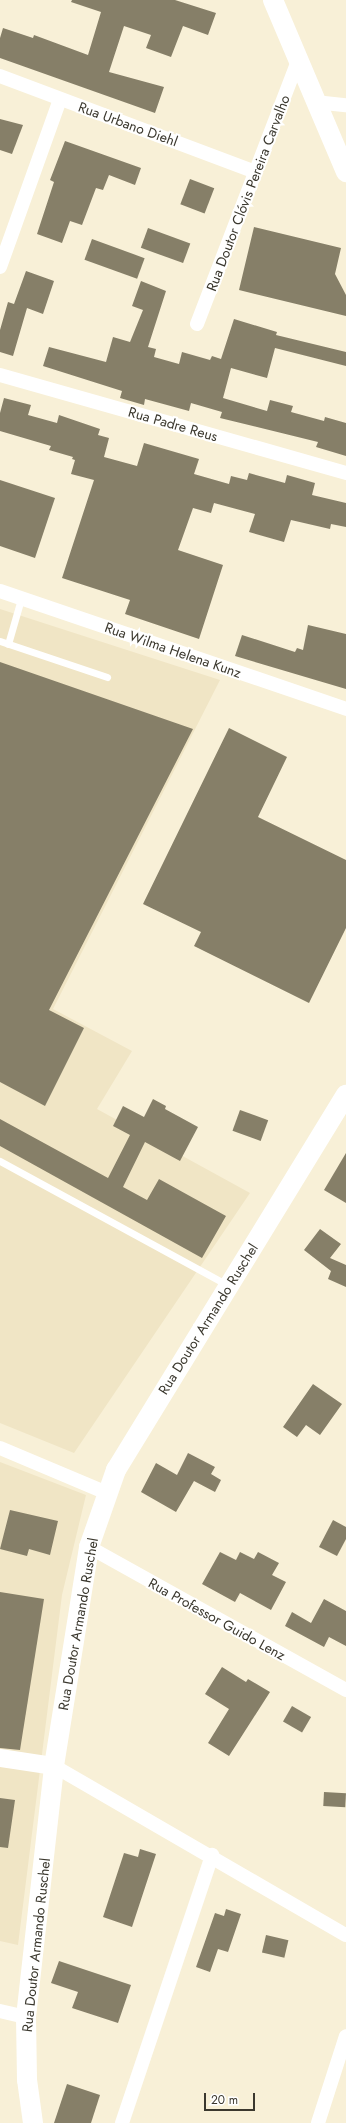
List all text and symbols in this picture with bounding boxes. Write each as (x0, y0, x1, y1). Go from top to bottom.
street label: Rua Doutor Clóvis Pereira Carvalho (203, 93, 293, 293)
street label: Rua Urbano Diehl (76, 98, 180, 150)
street label: Rua Padre Reus (126, 403, 220, 445)
street label: Rua Wilma Helena Kunz (103, 619, 243, 681)
street label: Rua Doutor Armando Ruschel (155, 1240, 261, 1398)
street label: Rua Doutor Armando Ruschel (55, 1536, 101, 1712)
street label: Rua Professor Guido Lenz (146, 1574, 288, 1664)
street label: Rua Doutor Armando Ruschel (19, 1857, 53, 2033)
scale bar (206, 2085, 257, 2111)
text: 20 m (211, 2091, 238, 2109)

